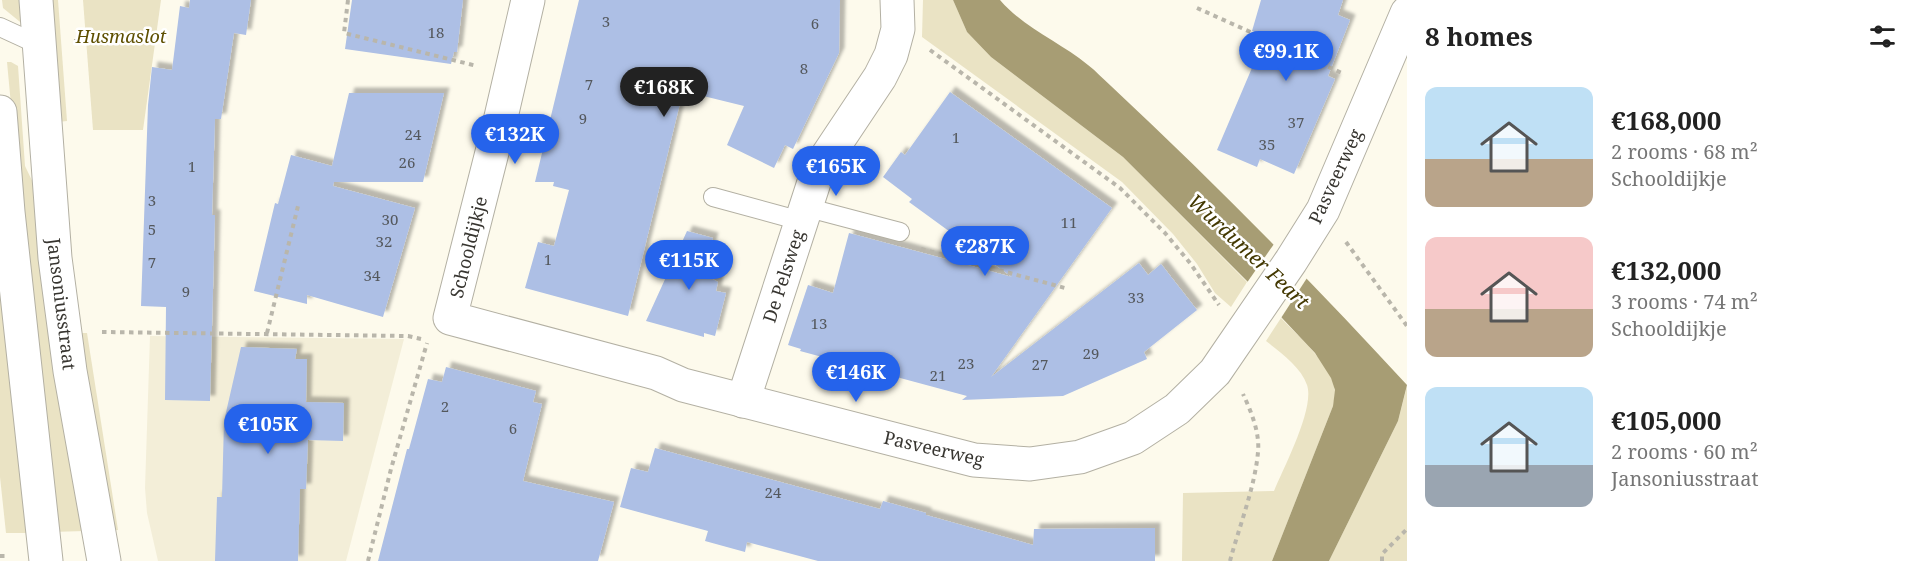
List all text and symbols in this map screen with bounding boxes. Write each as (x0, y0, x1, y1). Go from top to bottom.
house number: 3 (602, 11, 610, 31)
house number: 6 (811, 13, 819, 33)
text: 8 homes (1425, 18, 1533, 54)
icon: filters (1866, 20, 1899, 53)
house number: 18 (428, 22, 444, 42)
park label: Husmaslot (75, 24, 167, 48)
pin: €99.1K (1237, 31, 1335, 82)
text: €99.1K (1253, 37, 1319, 64)
house number: 8 (800, 58, 808, 78)
pin: €168K (622, 67, 706, 118)
text: €168K (634, 73, 694, 100)
house number: 7 (585, 74, 593, 94)
text: €168,000 (1611, 102, 1721, 138)
house number: 9 (579, 108, 587, 128)
icon: home (1473, 111, 1545, 183)
house number: 37 (1288, 112, 1304, 132)
pin: €132K (473, 114, 557, 165)
text: €132K (485, 120, 545, 147)
house number: 24 (405, 124, 422, 144)
street label: Pasveerweg (1303, 124, 1368, 227)
house number: 1 (952, 127, 960, 147)
house number: 35 (1259, 134, 1275, 154)
text: 2 rooms · 68 m² (1611, 138, 1758, 165)
pin: €165K (794, 146, 878, 197)
house number: 26 (399, 152, 415, 172)
text: €165K (806, 152, 866, 179)
house number: 1 (188, 156, 196, 176)
text: Schooldijkje (1611, 165, 1727, 192)
water label: Wurdumer Feart (1182, 188, 1316, 315)
house number: 3 (148, 190, 156, 210)
street label: Schooldijkje (444, 194, 492, 300)
house number: 30 (382, 209, 398, 229)
house number: 11 (1061, 212, 1077, 232)
house number: 5 (148, 219, 156, 239)
street label: De Pelsweg (757, 226, 809, 326)
pin: €287K (943, 226, 1027, 277)
house number: 32 (376, 231, 392, 251)
text: €287K (955, 232, 1015, 259)
street label: Jansoniusstraat (42, 236, 82, 371)
pin: €115K (647, 240, 731, 291)
text: €115K (659, 246, 719, 273)
house number: 1 (544, 249, 552, 269)
house number: 7 (148, 252, 156, 272)
text: €132,000 (1611, 252, 1721, 288)
icon: home (1473, 261, 1545, 333)
house number: 34 (364, 265, 381, 285)
house number: 9 (182, 281, 190, 301)
house number: 33 (1128, 287, 1144, 307)
text: 3 rooms · 74 m² (1611, 288, 1758, 315)
house number: 13 (811, 313, 827, 333)
text: Schooldijkje (1611, 315, 1727, 342)
house number: 29 (1083, 343, 1099, 363)
pin: €146K (814, 352, 898, 403)
house number: 23 (958, 353, 974, 373)
house number: 27 (1032, 354, 1048, 374)
text: €146K (826, 358, 886, 385)
house number: 21 (930, 365, 946, 385)
house number: 2 (441, 396, 449, 416)
text: €105,000 (1611, 402, 1721, 438)
pin: €105K (226, 404, 310, 455)
text: €105K (238, 410, 298, 437)
icon: home (1473, 411, 1545, 483)
house number: 6 (509, 418, 517, 438)
street label: Pasveerweg (882, 425, 987, 471)
text: 2 rooms · 60 m² (1611, 438, 1758, 465)
text: Jansoniusstraat (1611, 465, 1759, 492)
house number: 24 (765, 482, 782, 502)

